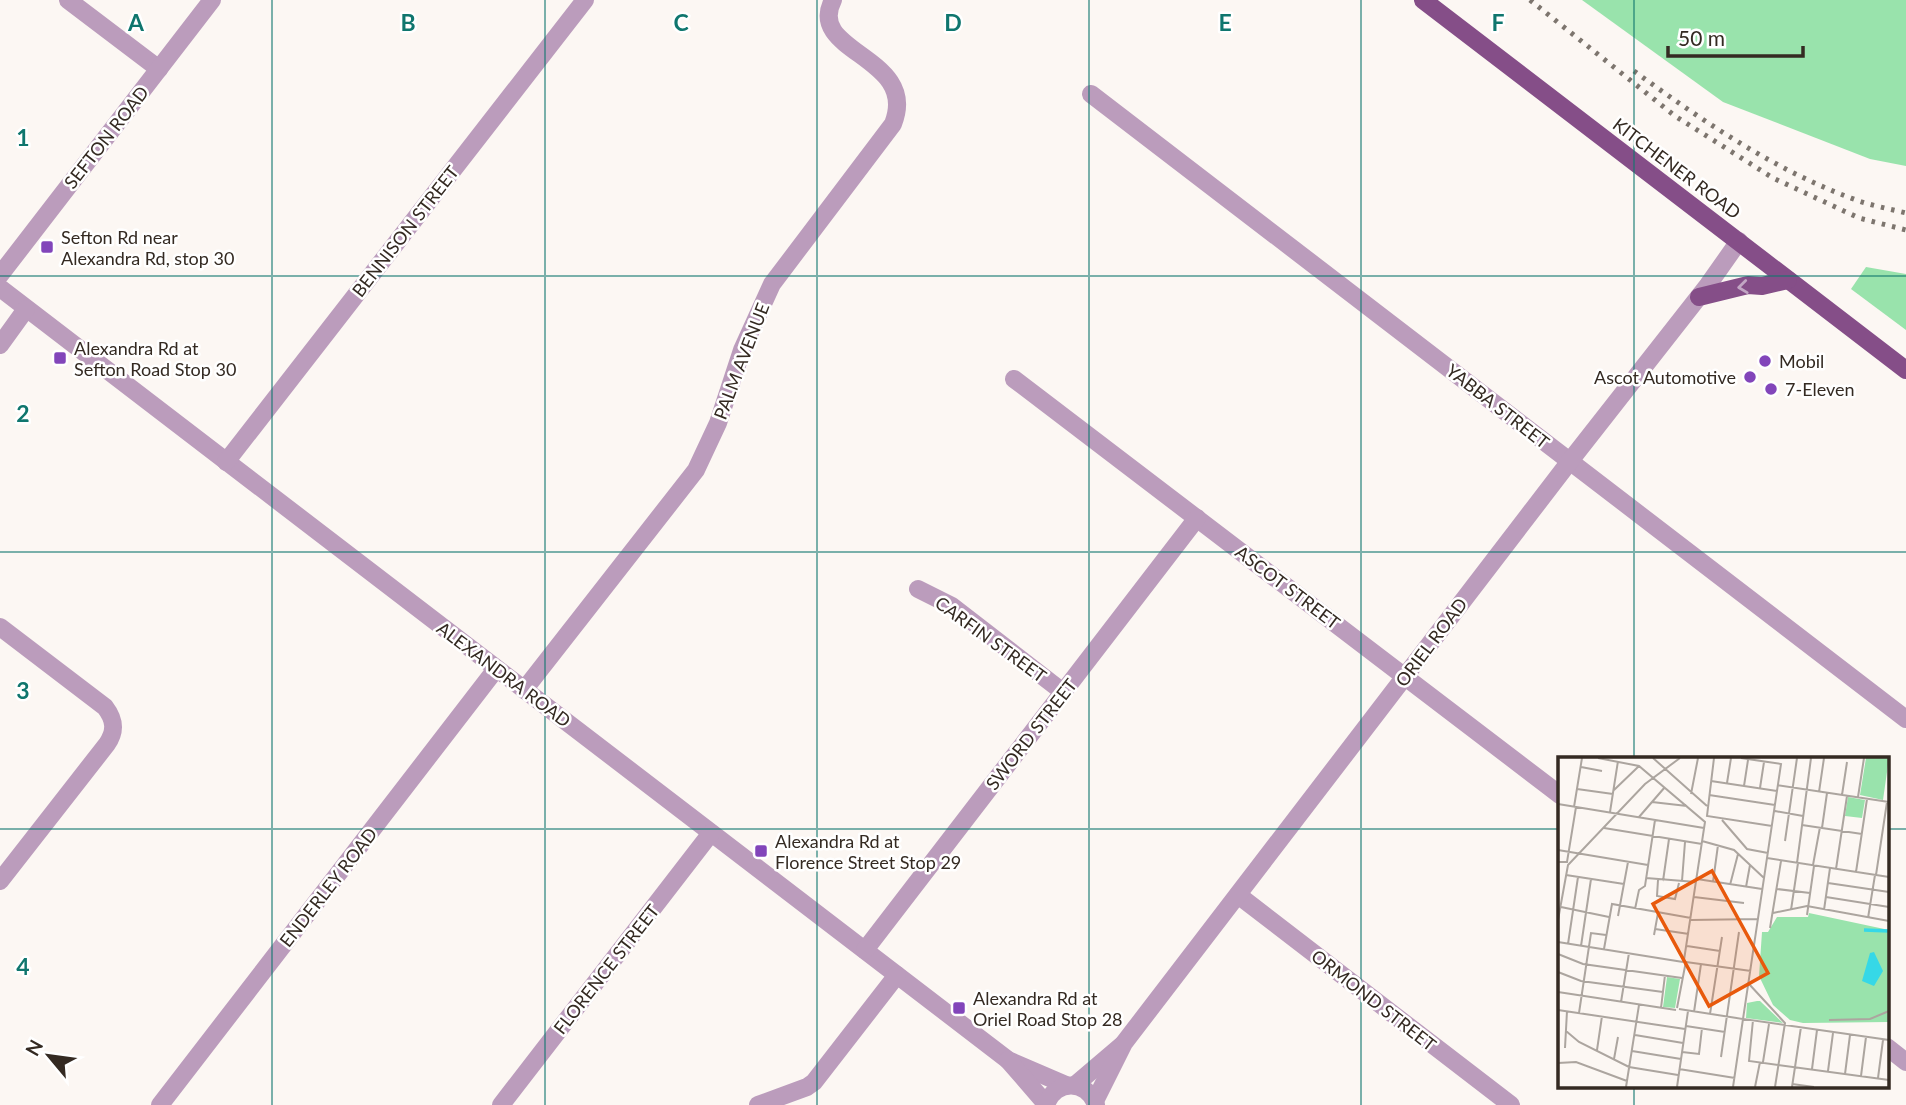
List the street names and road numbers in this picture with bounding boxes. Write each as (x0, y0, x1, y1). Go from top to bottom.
street label: SEFTON ROAD (59, 81, 153, 193)
street label: KITCHENER ROAD (1609, 113, 1745, 223)
street label: BENNISON STREET (347, 161, 463, 301)
street label: PALM AVENUE (709, 300, 773, 422)
street label: YABBA STREET (1442, 359, 1554, 453)
street label: ASCOT STREET (1231, 540, 1345, 634)
street label: CARFIN STREET (931, 591, 1051, 687)
street label: ORIEL ROAD (1390, 593, 1472, 691)
street label: ALEXANDRA ROAD (433, 617, 575, 731)
street label: SWORD STREET (981, 674, 1082, 794)
street label: ENDERLEY ROAD (275, 823, 381, 951)
street label: FLORENCE STREET (548, 899, 664, 1038)
street label: ORMOND STREET (1307, 945, 1441, 1056)

